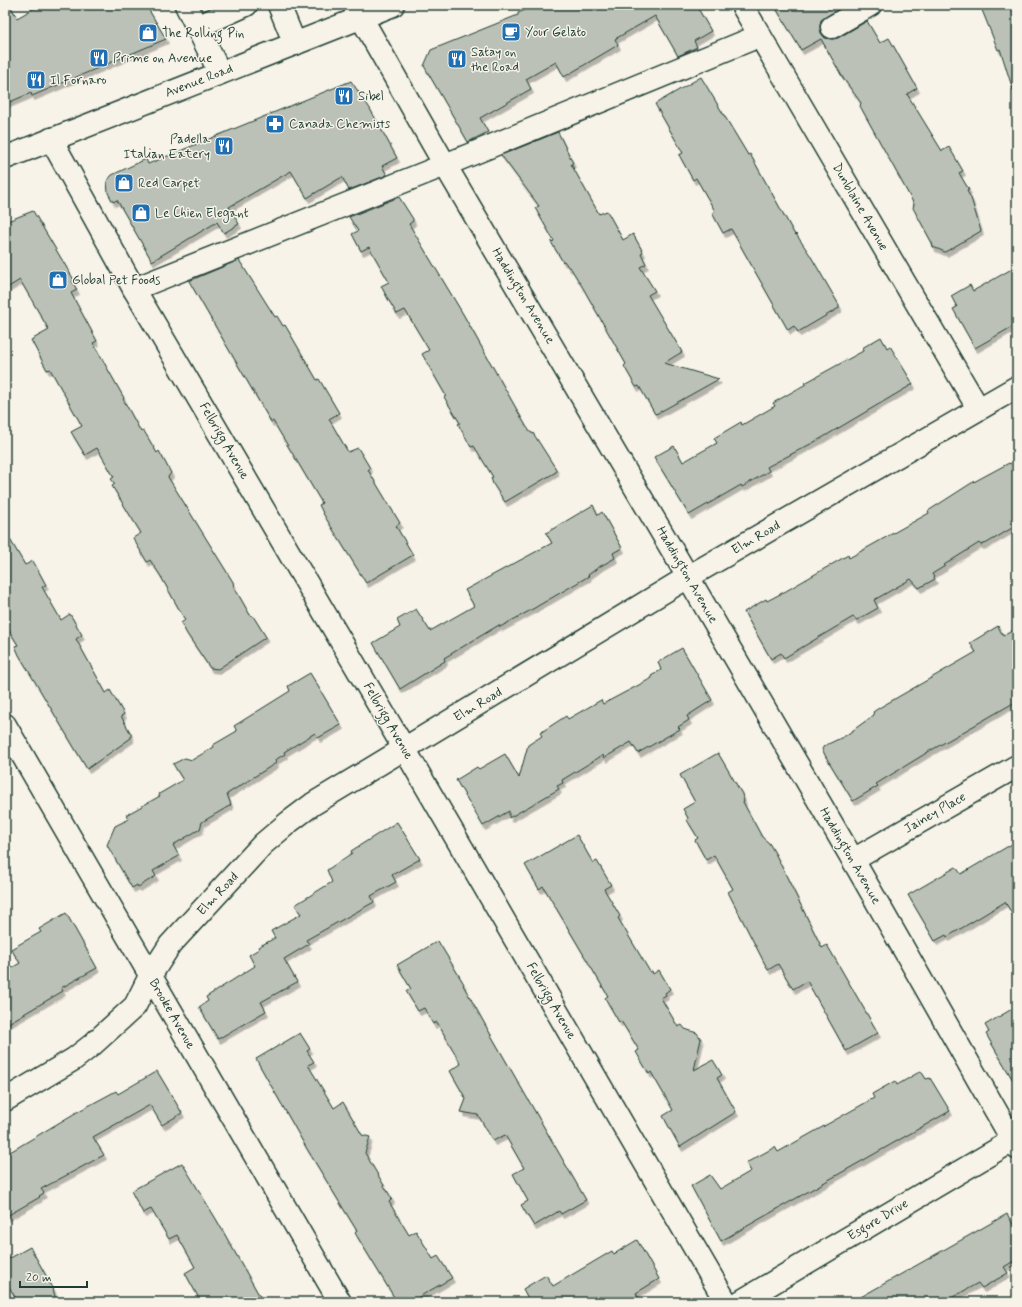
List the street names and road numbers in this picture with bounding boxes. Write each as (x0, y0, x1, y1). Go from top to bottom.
street label: Avenue Road (163, 60, 235, 102)
street label: Dunblaine Avenue (828, 160, 892, 254)
street label: Haddington Avenue (486, 245, 558, 348)
street label: Felbrigg Avenue (193, 399, 253, 484)
street label: Elm Road (729, 517, 783, 559)
street label: Haddington Avenue (651, 523, 722, 628)
street label: Felbrigg Avenue (357, 679, 417, 764)
street label: Elm Road (451, 684, 505, 726)
street label: Jainey Place (901, 788, 969, 838)
street label: Haddington Avenue (814, 804, 885, 909)
street label: Elm Road (194, 869, 242, 919)
street label: Felbrigg Avenue (520, 959, 580, 1044)
street label: Brooke Avenue (145, 976, 199, 1052)
street label: Esgore Drive (844, 1195, 913, 1247)

